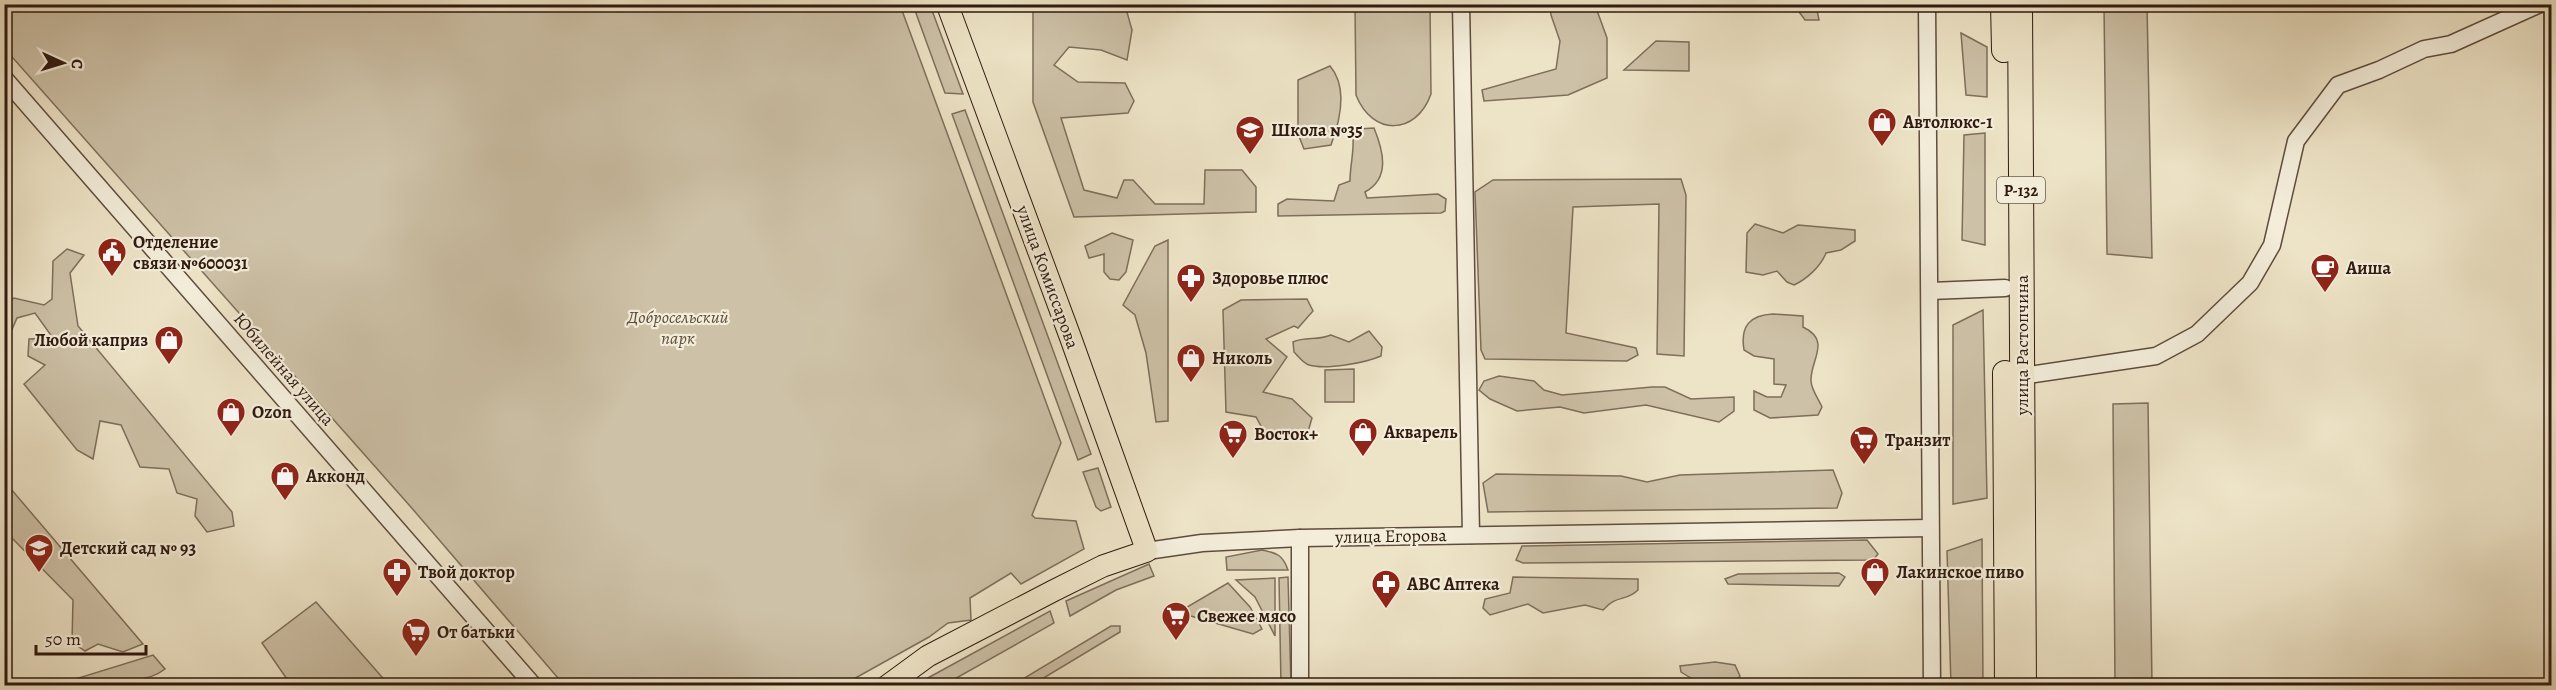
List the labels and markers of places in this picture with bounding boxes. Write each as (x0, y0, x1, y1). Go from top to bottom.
shop icon: Автолюкс-1 (1866, 106, 1898, 148)
place label: Автолюкс-1 (1902, 110, 1993, 134)
school or university icon: Школа №35 (1234, 114, 1266, 156)
place label: Школа №35 (1271, 118, 1363, 142)
place label: Отделение связи №600031 (133, 230, 248, 275)
public building icon: Отделение связи №600031 (96, 236, 128, 278)
cafe icon: Аиша (2309, 252, 2341, 294)
place label: Аиша (2345, 256, 2392, 280)
pharmacy icon: Здоровье плюс (1175, 262, 1207, 304)
place label: Здоровье плюс (1212, 266, 1329, 290)
shop icon: Любой каприз (153, 324, 185, 366)
place label: Любой каприз (34, 328, 148, 352)
shop icon: Николь (1175, 342, 1207, 384)
place label: Николь (1212, 346, 1273, 370)
shop icon: Ozon (215, 396, 247, 438)
place label: Ozon (252, 400, 292, 424)
shop icon: Акварель (1347, 416, 1379, 458)
supermarket icon: Восток+ (1217, 418, 1249, 460)
place label: Акварель (1383, 420, 1458, 444)
place label: Восток+ (1254, 422, 1318, 446)
supermarket icon: Транзит (1848, 424, 1880, 466)
place label: Транзит (1885, 428, 1951, 452)
shop icon: Акконд (269, 460, 301, 502)
place label: Акконд (305, 464, 365, 488)
school or university icon: Детский сад № 93 (23, 532, 55, 574)
place label: Детский сад № 93 (60, 536, 196, 560)
pharmacy icon: Твой доктор (381, 556, 413, 598)
shop icon: Лакинское пиво (1859, 556, 1891, 598)
place label: Твой доктор (418, 560, 515, 584)
place label: Лакинское пиво (1896, 560, 2024, 584)
pharmacy icon: ABC Аптека (1370, 568, 1402, 610)
place label: ABC Аптека (1406, 572, 1500, 596)
supermarket icon: Свежее мясо (1160, 600, 1192, 642)
place label: Свежее мясо (1197, 604, 1296, 628)
supermarket icon: От батьки (400, 616, 432, 658)
place label: От батьки (437, 620, 516, 644)

